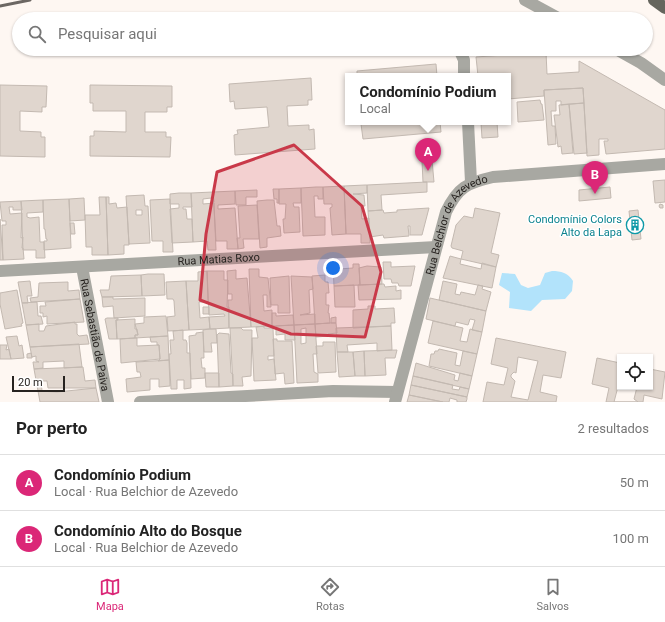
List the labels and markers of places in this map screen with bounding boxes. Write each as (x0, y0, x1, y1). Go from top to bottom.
pin: A (415, 138, 441, 171)
pin: B (582, 161, 608, 194)
place label: Condomínio Colors Alto da Lapa (528, 213, 622, 239)
building icon: Condomínio Colors Alto da Lapa (625, 215, 645, 235)

